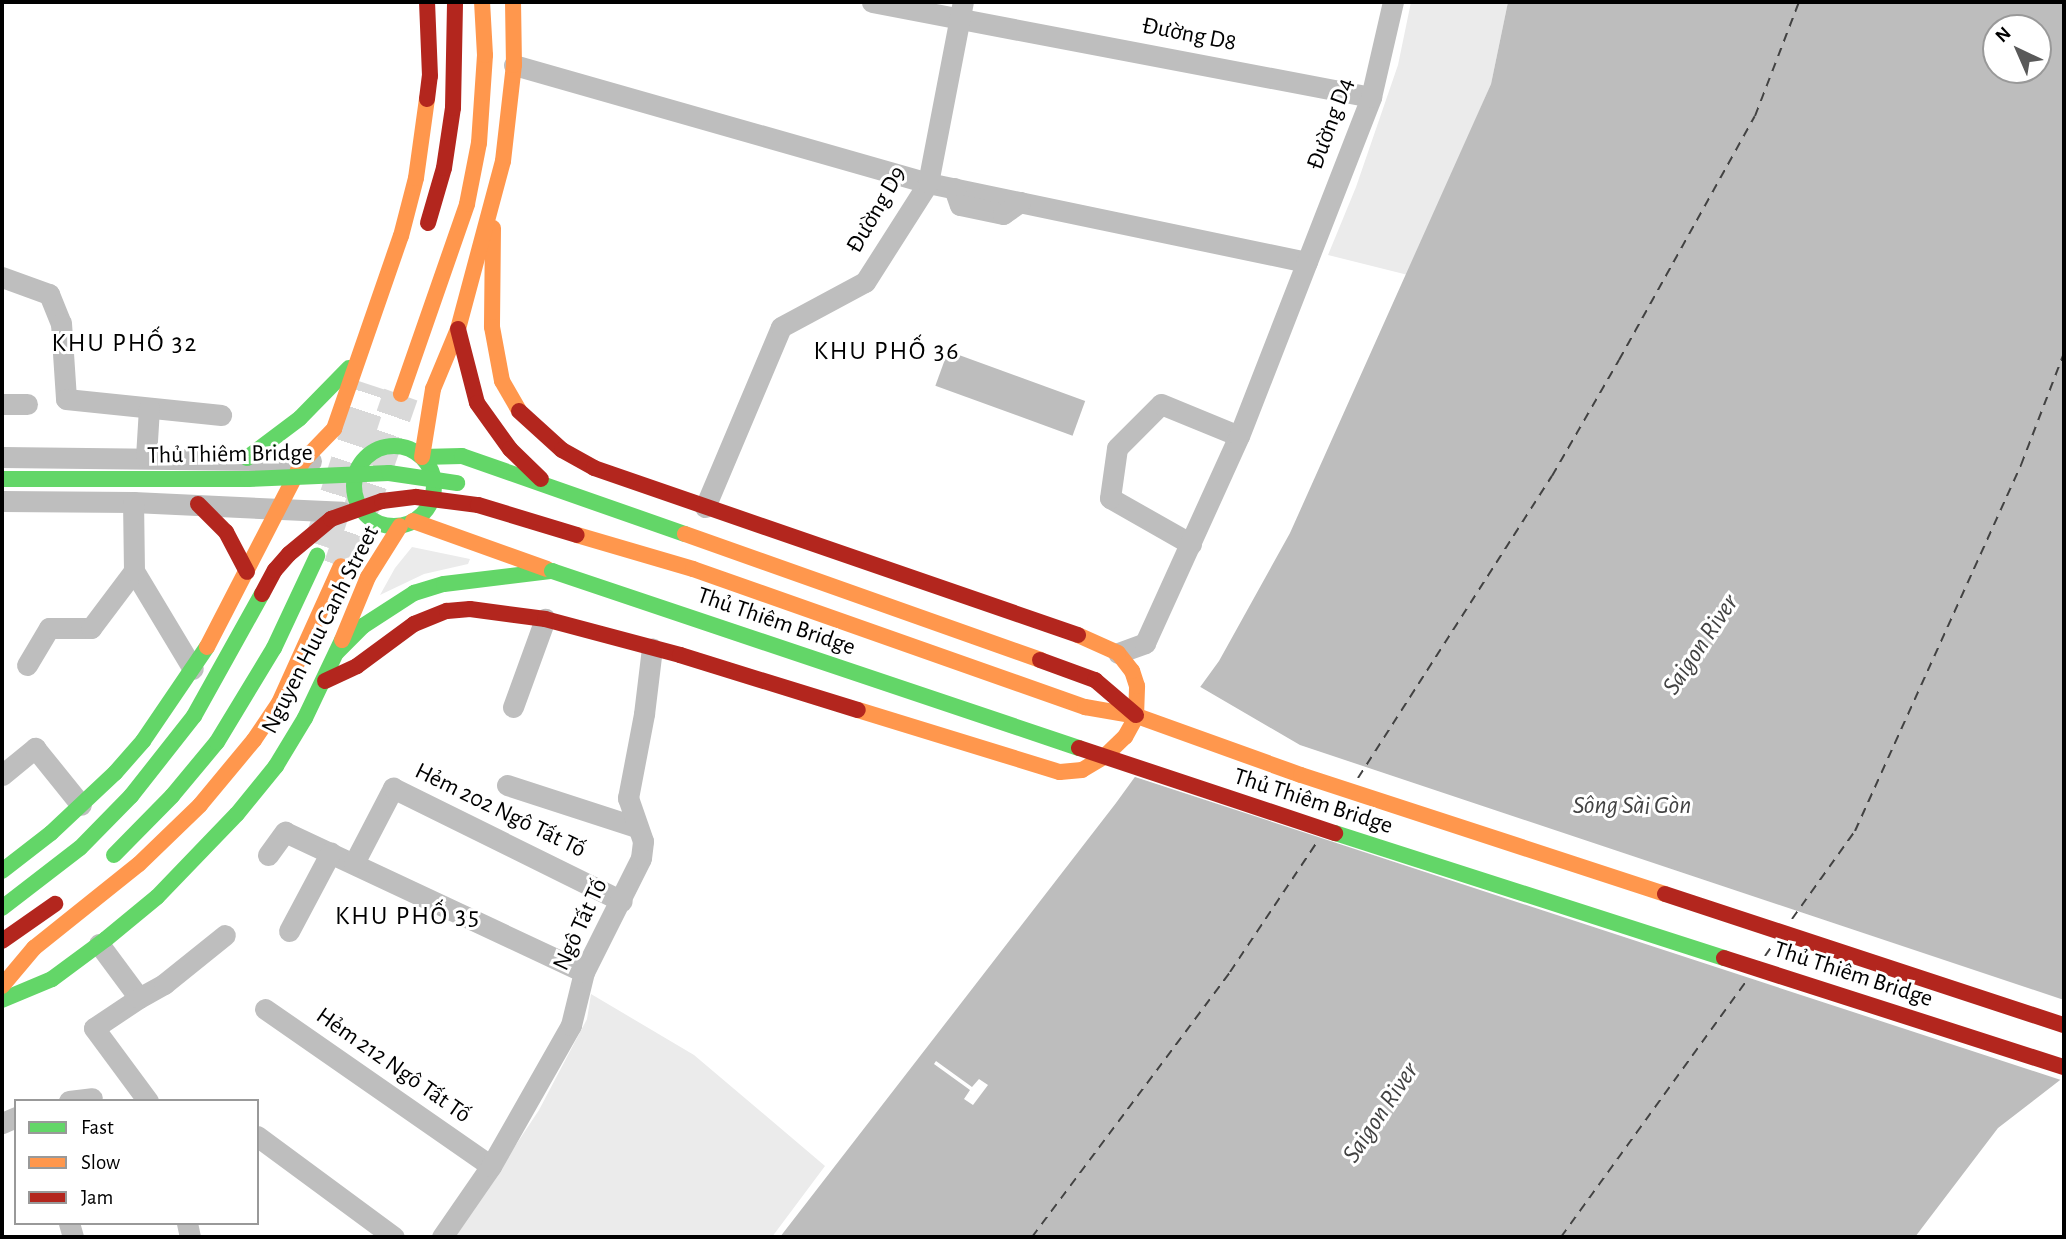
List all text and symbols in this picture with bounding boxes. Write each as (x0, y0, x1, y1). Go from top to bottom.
street label: Đường D8 (1139, 12, 1239, 58)
north arrow (1982, 14, 2052, 84)
text: N (1992, 24, 2015, 46)
street label: Đường D4 (1301, 74, 1361, 174)
street label: Đường D9 (841, 161, 913, 259)
district label: KHU PHỐ 32 (53, 328, 197, 360)
district label: KHU PHỐ 36 (815, 336, 959, 368)
street label: Thủ Thiêm Bridge (147, 439, 313, 471)
street label: Nguyen Huu Canh Street (256, 521, 386, 739)
street label: Thủ Thiêm Bridge (693, 581, 859, 663)
water label: Saigon River (1656, 589, 1746, 701)
street label: Hẻm 202 Ngô Tất Tố (410, 757, 590, 865)
street label: Thủ Thiêm Bridge (1230, 763, 1396, 841)
water label: Sông Sài Gòn (1573, 790, 1691, 822)
street label: Ngô Tất Tố (547, 874, 615, 976)
district label: KHU PHỐ 35 (336, 901, 480, 933)
street label: Thủ Thiêm Bridge (1770, 936, 1936, 1014)
street label: Hẻm 212 Ngô Tất Tố (310, 1002, 476, 1130)
water label: Saigon River (1336, 1057, 1426, 1169)
legend (14, 1099, 259, 1225)
text: Fast (81, 1117, 114, 1138)
text: Slow (81, 1152, 120, 1173)
text: Jam (81, 1187, 113, 1208)

